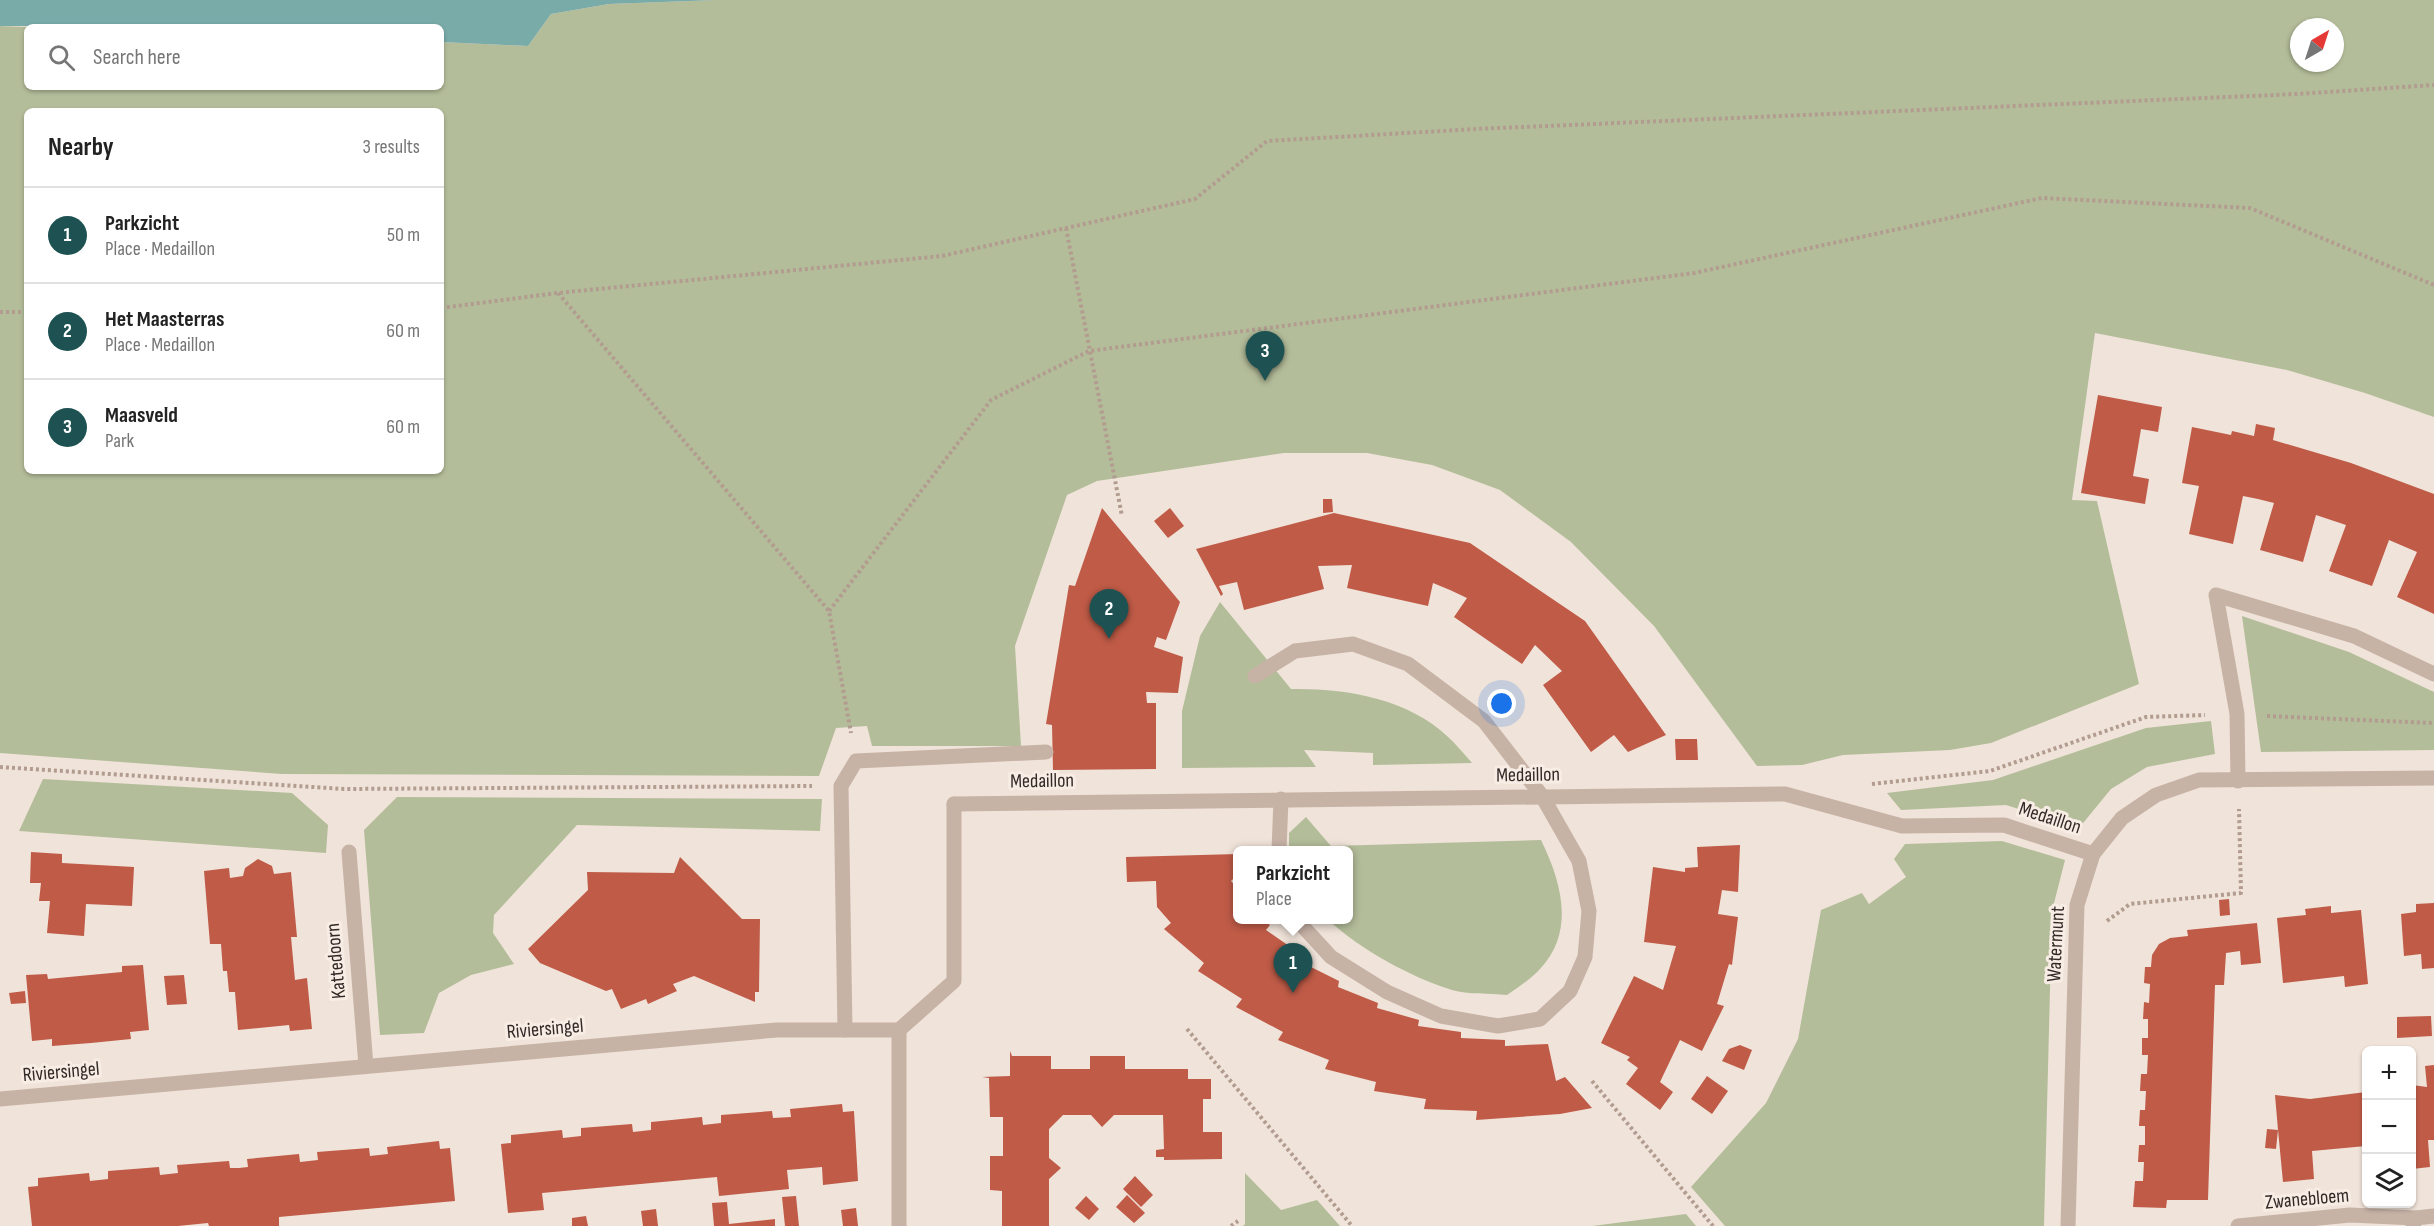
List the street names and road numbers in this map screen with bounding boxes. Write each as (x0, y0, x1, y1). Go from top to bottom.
street label: Medaillon (1496, 762, 1560, 788)
street label: Medaillon (1010, 768, 1074, 794)
street label: Medaillon (2016, 797, 2084, 839)
street label: Watermunt (2042, 905, 2070, 983)
street label: Kattedoorn (321, 922, 351, 1000)
street label: Riviersingel (506, 1014, 584, 1044)
street label: Riviersingel (22, 1057, 100, 1087)
street label: Zwanebloem (2264, 1183, 2350, 1215)

